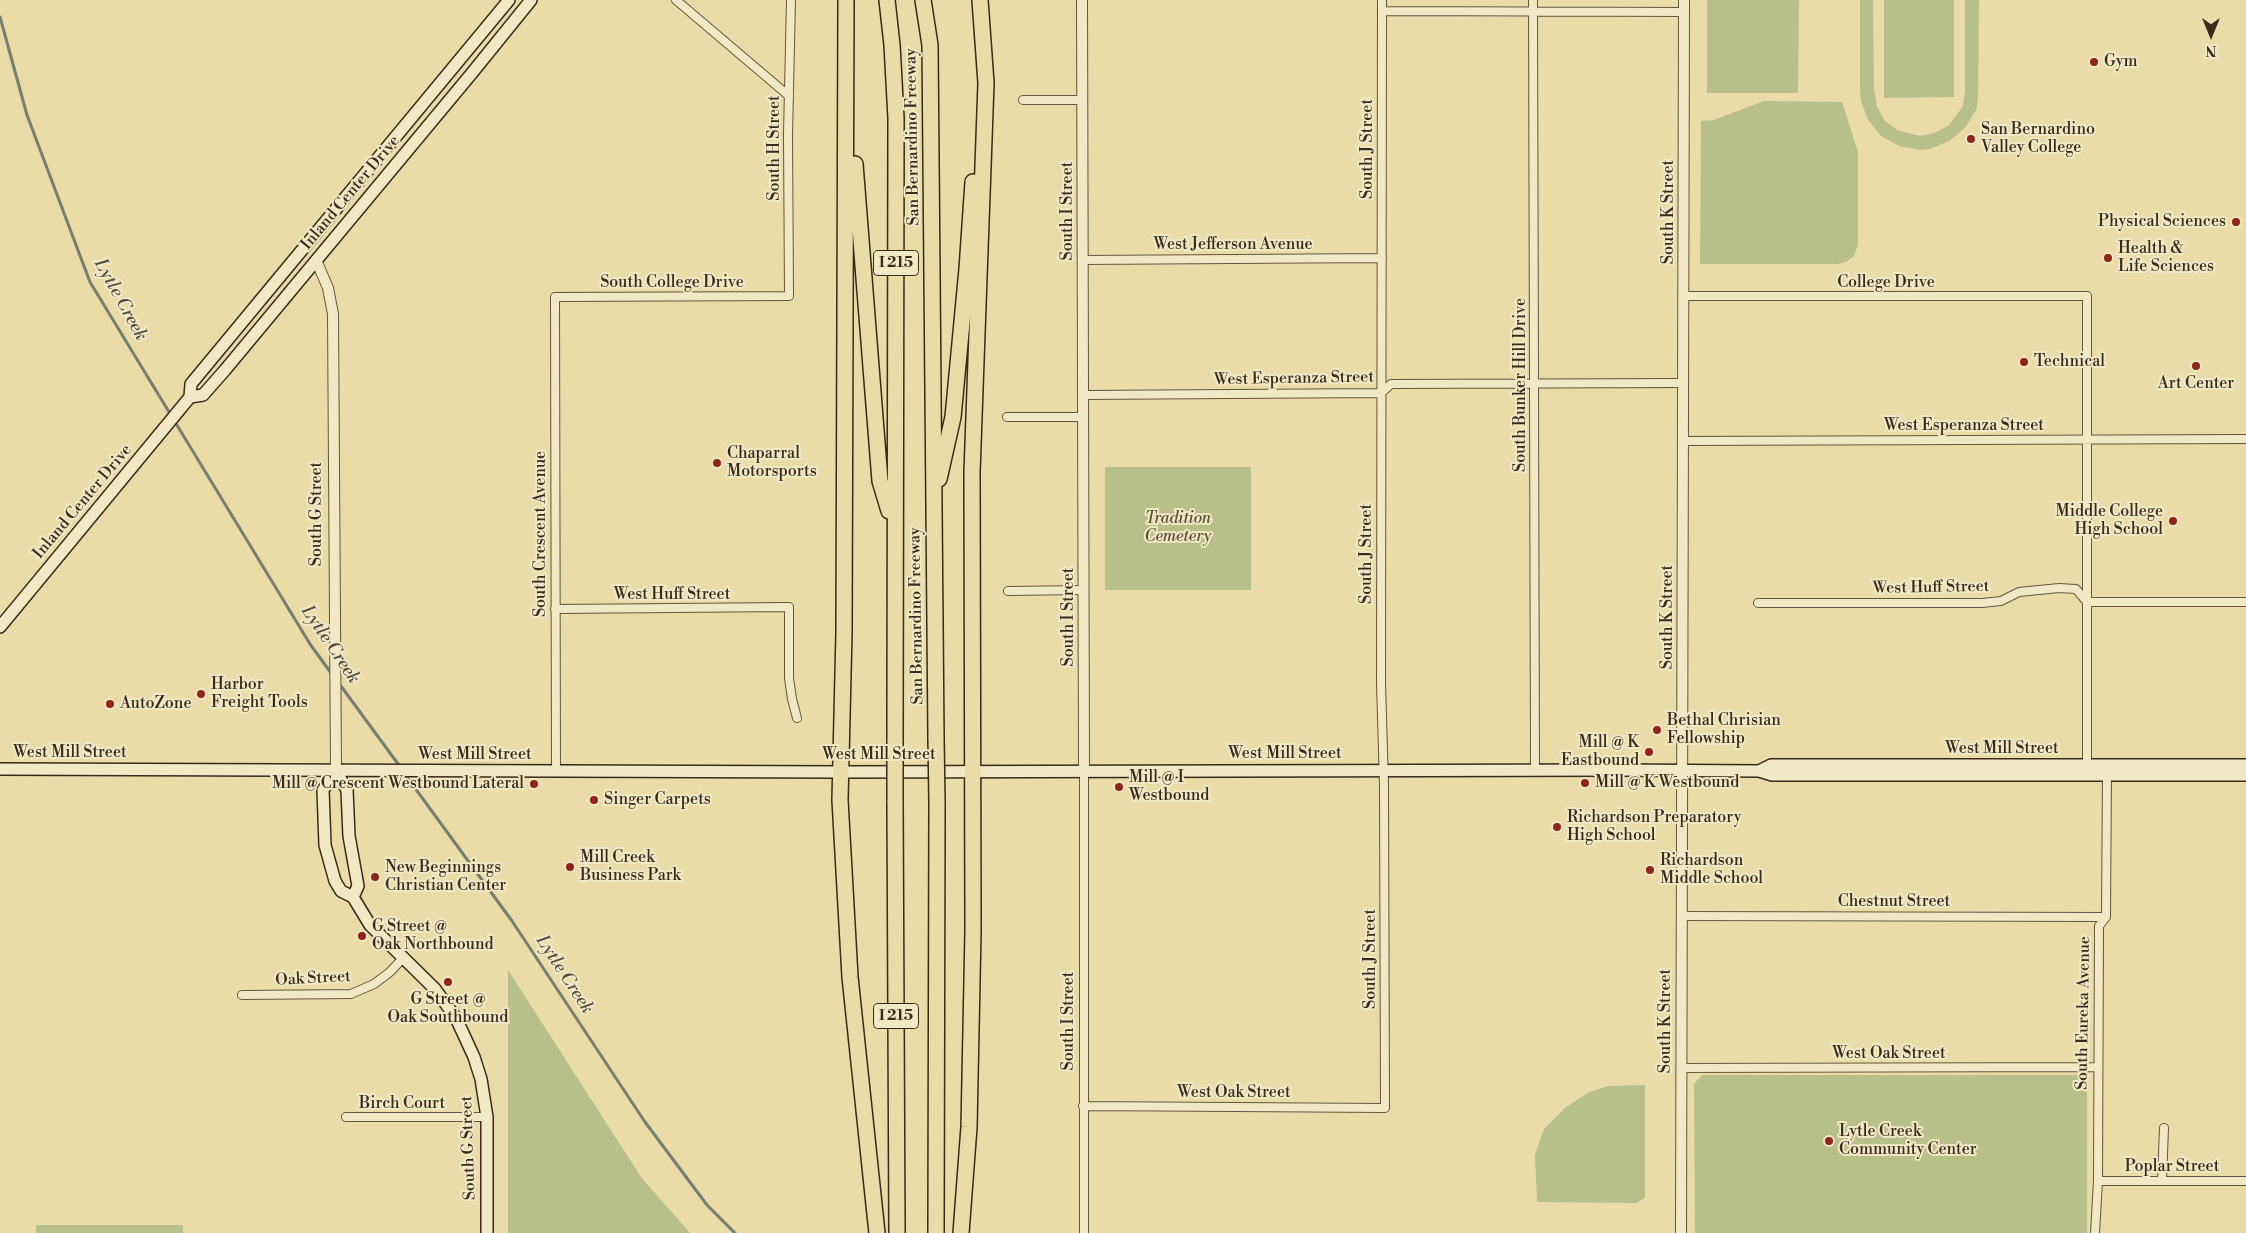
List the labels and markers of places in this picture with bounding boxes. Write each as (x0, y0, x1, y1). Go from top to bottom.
place label: Gym (2104, 52, 2138, 72)
marker: Gym (2088, 56, 2100, 68)
place label: San Bernardino Valley College (1981, 120, 2095, 158)
marker: San Bernardino Valley College (1965, 133, 1977, 145)
place label: Physical Sciences (2098, 212, 2226, 232)
marker: Physical Sciences (2230, 216, 2242, 228)
place label: Health & Life Sciences (2118, 239, 2214, 277)
marker: Health & Life Sciences (2102, 252, 2114, 264)
place label: Technical (2034, 352, 2105, 372)
marker: Technical (2018, 356, 2030, 368)
marker: Art Center (2190, 360, 2202, 372)
place label: Art Center (2158, 374, 2234, 394)
place label: Chaparral Motorsports (727, 444, 817, 482)
marker: Chaparral Motorsports (711, 457, 723, 469)
place label: Middle College High School (2056, 502, 2163, 540)
marker: Middle College High School (2167, 515, 2179, 527)
place label: Harbor Freight Tools (211, 675, 308, 713)
marker: Harbor Freight Tools (195, 688, 207, 700)
place label: AutoZone (120, 694, 191, 714)
marker: AutoZone (104, 698, 116, 710)
place label: Bethal Chrisian Fellowship (1667, 711, 1781, 749)
marker: Bethal Chrisian Fellowship (1651, 724, 1663, 736)
place label: Mill @ K Eastbound (1561, 733, 1639, 771)
marker: Mill @ K Eastbound (1643, 746, 1655, 758)
place label: Mill @ I Westbound (1129, 768, 1209, 806)
place label: Mill @ K Westbound (1595, 773, 1739, 793)
place label: Mill @ Crescent Westbound Lateral (272, 774, 524, 794)
marker: Mill @ K Westbound (1579, 777, 1591, 789)
marker: Mill @ Crescent Westbound Lateral (528, 778, 540, 790)
marker: Mill @ I Westbound (1113, 781, 1125, 793)
place label: Singer Carpets (604, 790, 711, 810)
marker: Singer Carpets (588, 794, 600, 806)
place label: Richardson Preparatory High School (1567, 808, 1741, 846)
marker: Richardson Preparatory High School (1551, 821, 1563, 833)
place label: Mill Creek Business Park (580, 848, 681, 886)
place label: Richardson Middle School (1660, 851, 1763, 889)
place label: New Beginnings Christian Center (385, 858, 506, 896)
marker: Mill Creek Business Park (564, 861, 576, 873)
marker: Richardson Middle School (1644, 864, 1656, 876)
marker: New Beginnings Christian Center (369, 871, 381, 883)
place label: G Street @ Oak Northbound (372, 917, 494, 955)
marker: G Street @ Oak Northbound (356, 930, 368, 942)
marker: G Street @ Oak Southbound (442, 976, 454, 988)
place label: G Street @ Oak Southbound (388, 990, 508, 1028)
place label: Lytle Creek Community Center (1839, 1122, 1977, 1160)
marker: Lytle Creek Community Center (1823, 1135, 1835, 1147)

